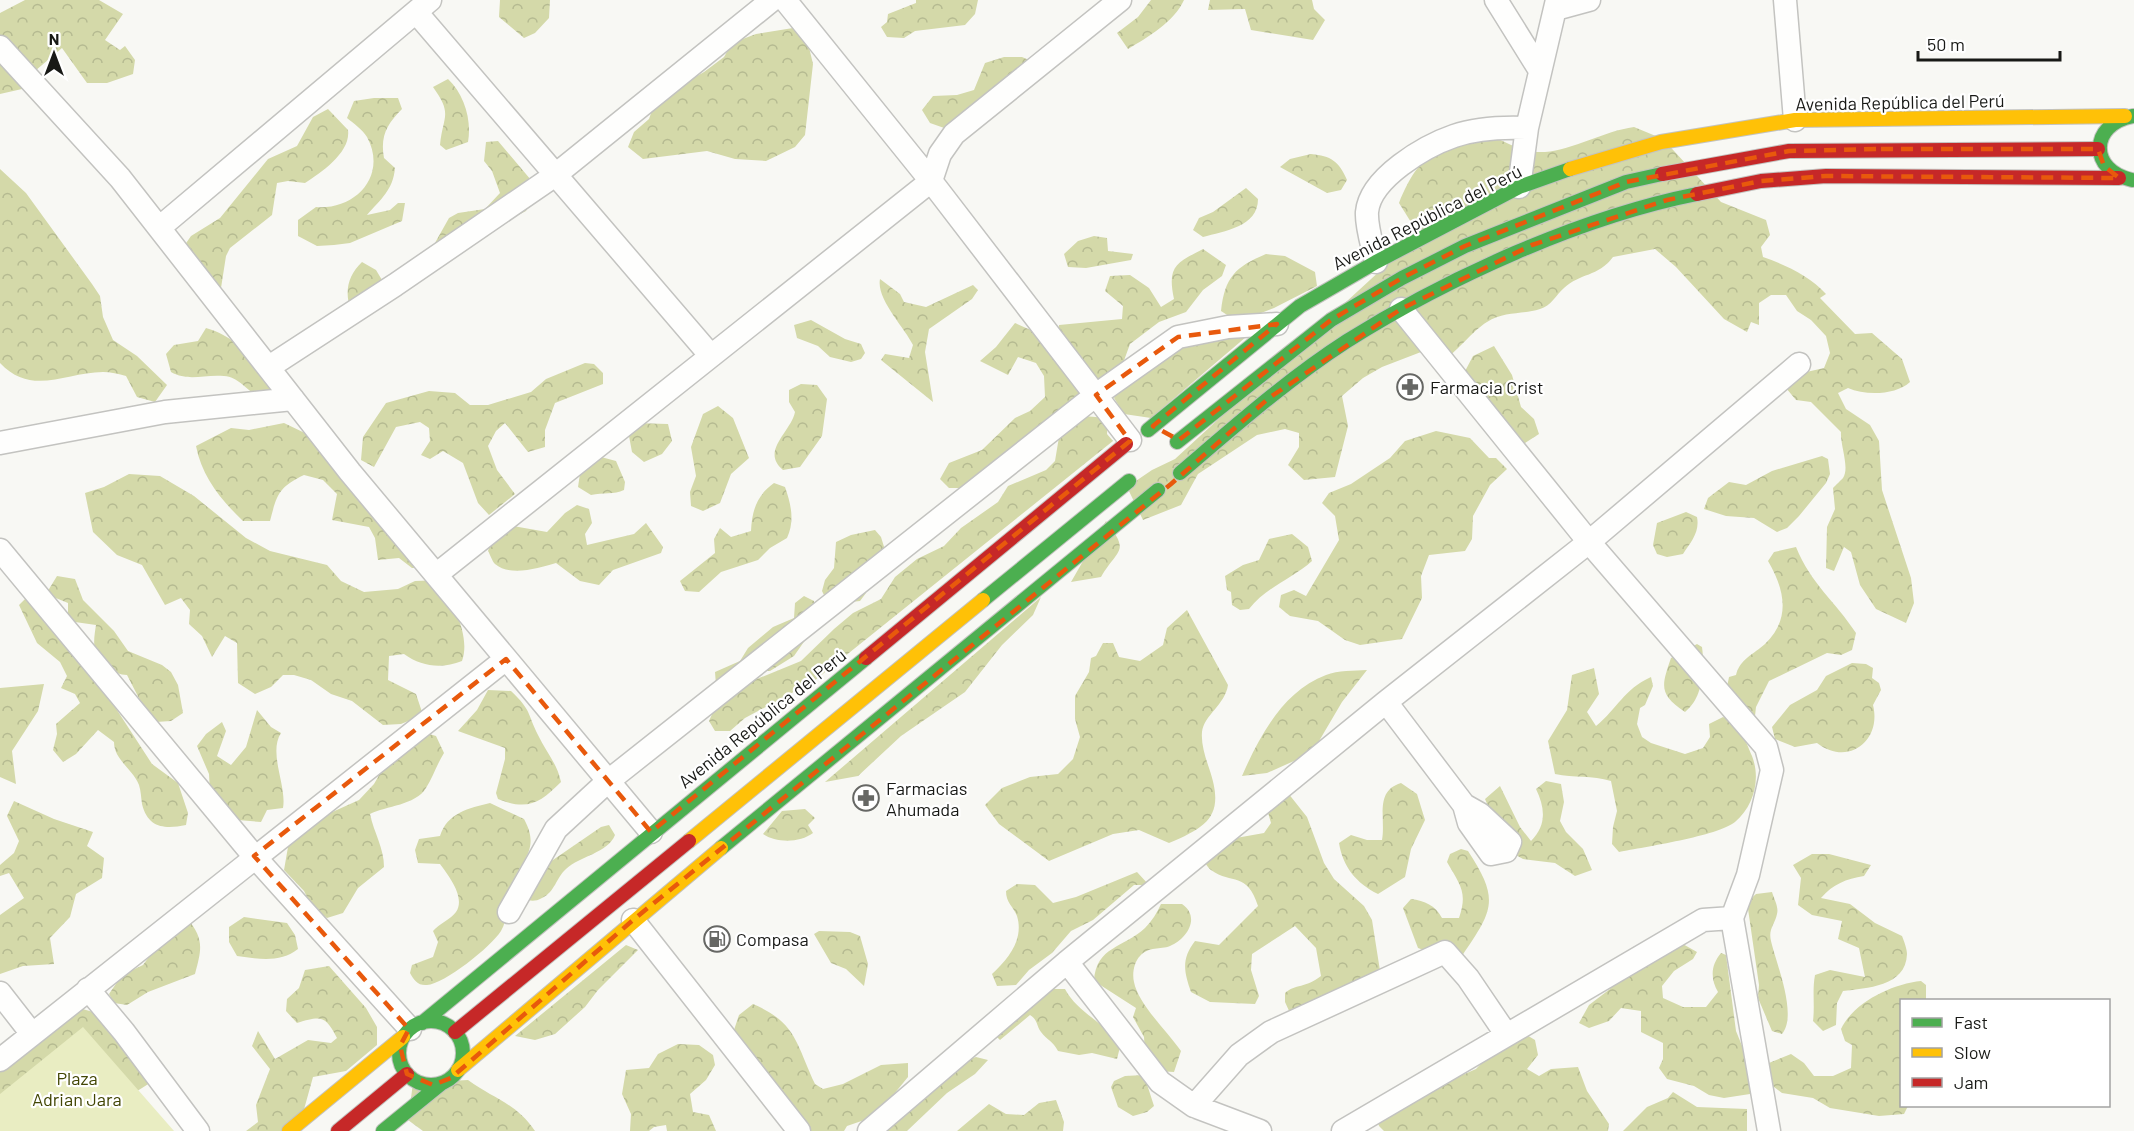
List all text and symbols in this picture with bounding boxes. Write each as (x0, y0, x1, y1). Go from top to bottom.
north arrow (24, 24, 84, 84)
scale bar (1918, 24, 2060, 62)
text: N (49, 29, 59, 48)
text: 50 m (1927, 33, 1965, 55)
street label: Avenida República del Perú (1795, 89, 2005, 115)
street label: Avenida República del Perú (1329, 160, 1525, 274)
pharmacy icon: Farmacia Crist (1395, 372, 1425, 402)
place label: Farmacia Crist (1430, 376, 1544, 398)
street label: Avenida República del Perú (674, 644, 850, 792)
place label: Farmacias Ahumada (886, 777, 967, 820)
pharmacy icon: Farmacias Ahumada (851, 783, 881, 813)
fuel station icon: Compasa (702, 924, 732, 954)
place label: Compasa (736, 928, 809, 950)
legend (1900, 999, 2110, 1107)
text: Fast (1954, 1011, 1988, 1033)
text: Slow (1954, 1041, 1991, 1063)
park label: Plaza Adrian Jara (32, 1067, 122, 1110)
text: Jam (1954, 1071, 1988, 1093)

